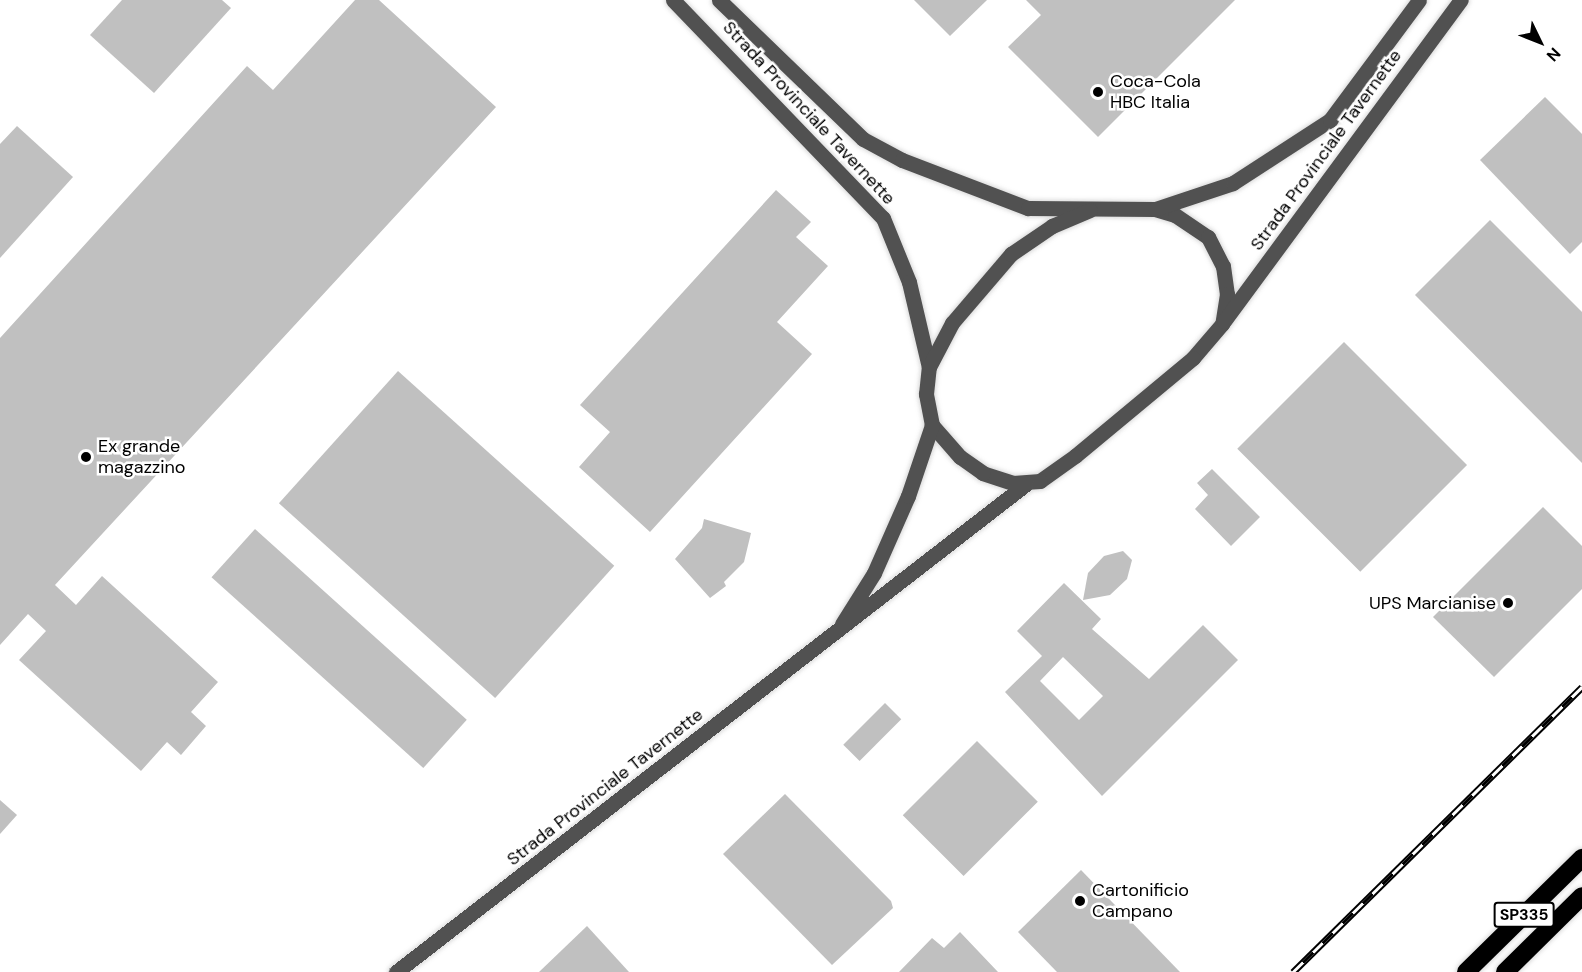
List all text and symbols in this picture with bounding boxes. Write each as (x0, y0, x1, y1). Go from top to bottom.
north arrow (1510, 12, 1570, 72)
street label: Strada Provinciale Tavernette (718, 17, 900, 209)
text: N (1542, 43, 1565, 66)
street label: Strada Provinciale Tavernette (1246, 45, 1406, 255)
place label: Coca-Cola HBC Italia (1110, 71, 1201, 113)
marker: Coca-Cola HBC Italia (1091, 85, 1105, 99)
place label: Ex grande magazzino (98, 436, 185, 478)
marker: Ex grande magazzino (79, 450, 93, 464)
place label: UPS Marcianise (1369, 592, 1496, 614)
marker: UPS Marcianise (1501, 596, 1515, 610)
street label: Strada Provinciale Tavernette (503, 704, 707, 870)
place label: Cartonificio Campano (1092, 880, 1189, 922)
marker: Cartonificio Campano (1073, 894, 1087, 908)
road number: SP335 (1492, 902, 1556, 928)

